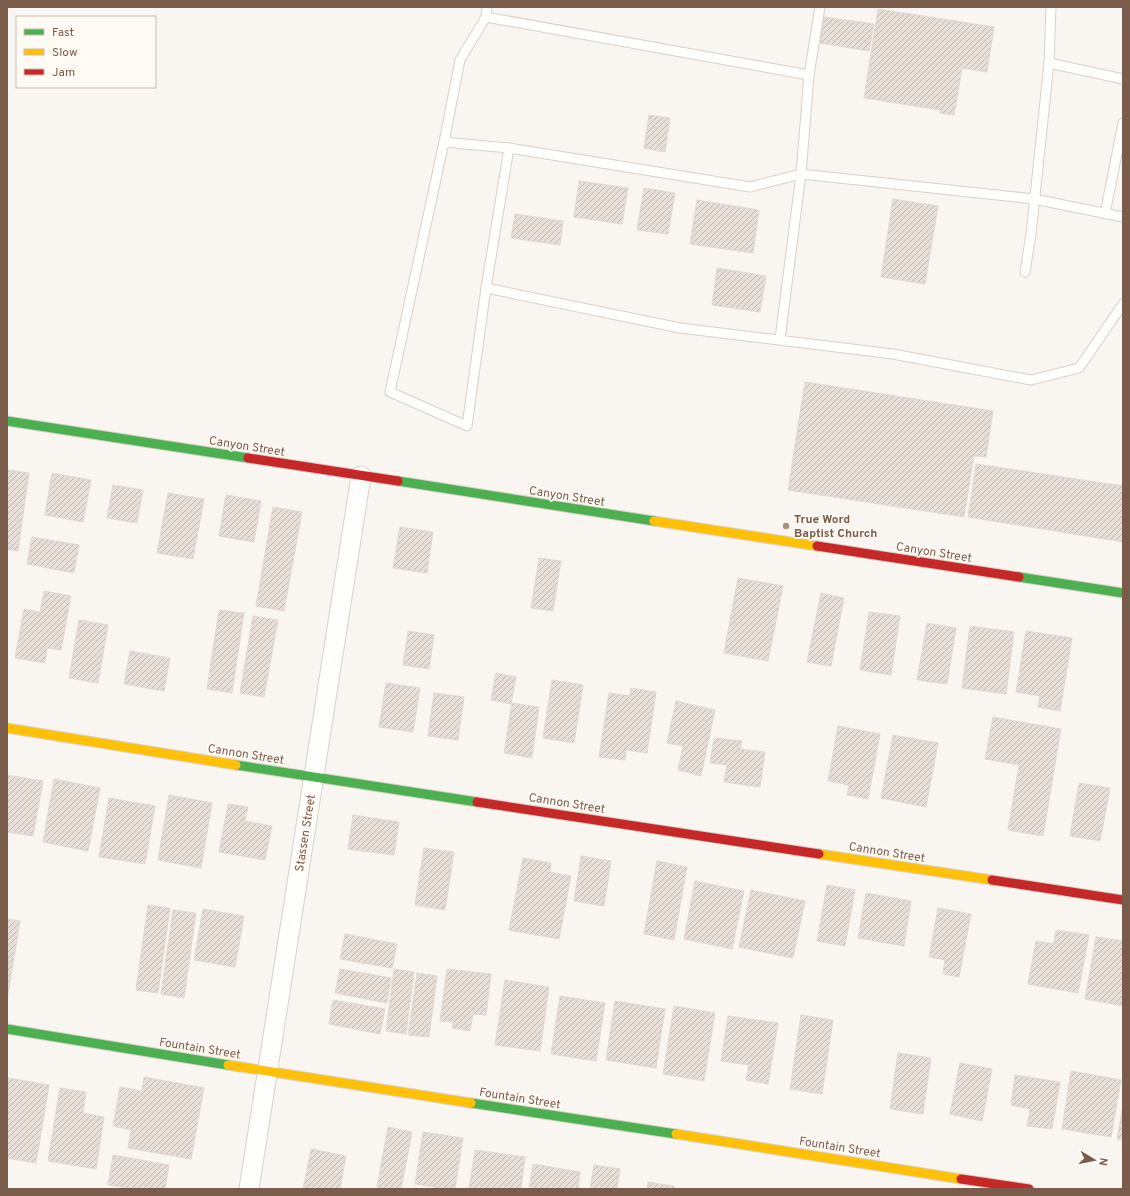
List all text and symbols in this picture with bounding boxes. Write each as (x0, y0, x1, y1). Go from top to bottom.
legend (16, 16, 156, 88)
text: Fast (52, 25, 74, 41)
text: Slow (52, 45, 78, 61)
text: Jam (52, 65, 75, 81)
street label: Canyon Street (208, 433, 286, 461)
street label: Canyon Street (528, 483, 606, 511)
place label: True Word Baptist Church (794, 512, 877, 542)
marker: True Word Baptist Church (781, 521, 791, 531)
street label: Canyon Street (895, 539, 973, 567)
street label: Cannon Street (206, 741, 285, 769)
street label: Cannon Street (527, 790, 606, 818)
street label: Stassen Street (292, 793, 320, 873)
street label: Cannon Street (847, 839, 926, 867)
street label: Fountain Street (158, 1035, 242, 1063)
street label: Fountain Street (478, 1085, 562, 1113)
street label: Fountain Street (798, 1134, 882, 1162)
north arrow (1074, 1140, 1114, 1180)
text: N (1095, 1156, 1110, 1167)

